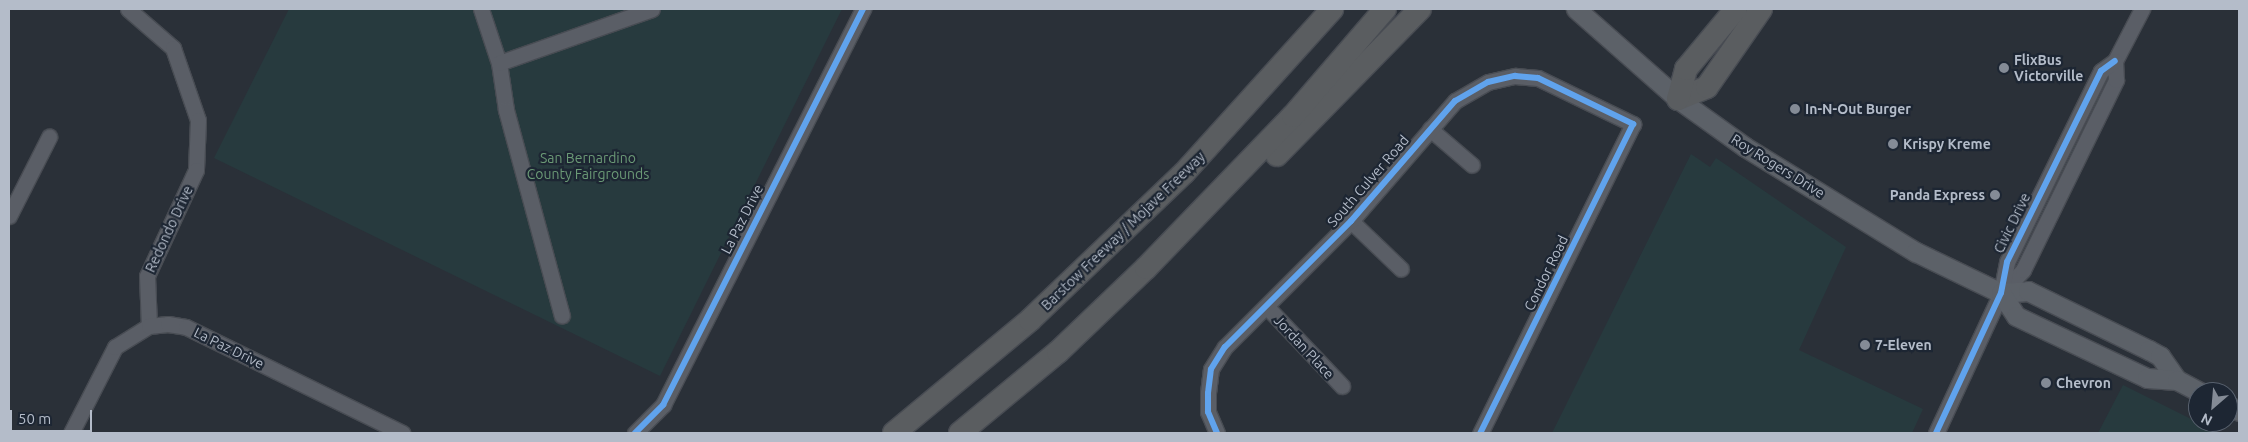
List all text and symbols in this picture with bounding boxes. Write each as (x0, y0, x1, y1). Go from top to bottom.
place label: FlixBus Victorville (2014, 52, 2083, 84)
marker: FlixBus Victorville (1998, 62, 2010, 74)
place label: In-N-Out Burger (1805, 101, 1911, 117)
marker: In-N-Out Burger (1789, 103, 1801, 115)
street label: Roy Rogers Drive (1728, 130, 1828, 202)
street label: South Culver Road (1324, 132, 1412, 230)
place label: Krispy Kreme (1903, 136, 1991, 152)
marker: Krispy Kreme (1887, 138, 1899, 150)
street label: Barstow Freeway / Mojave Freeway (1038, 148, 1208, 314)
park label: San Bernardino County Fairgrounds (527, 150, 649, 182)
street label: La Paz Drive (717, 181, 767, 257)
street label: Redondo Drive (142, 183, 196, 275)
place label: Panda Express (1890, 187, 1985, 203)
marker: Panda Express (1989, 189, 2001, 201)
street label: Civic Drive (1990, 190, 2034, 256)
street label: Condor Road (1520, 233, 1572, 313)
street label: Jordan Place (1270, 312, 1338, 382)
street label: La Paz Drive (191, 324, 267, 372)
place label: 7-Eleven (1875, 337, 1932, 353)
marker: 7-Eleven (1859, 339, 1871, 351)
place label: Chevron (2056, 375, 2111, 391)
marker: Chevron (2040, 377, 2052, 389)
north arrow (2188, 382, 2238, 432)
scale bar (12, 400, 95, 432)
text: 50 m (18, 410, 51, 427)
text: N (2198, 410, 2215, 429)

